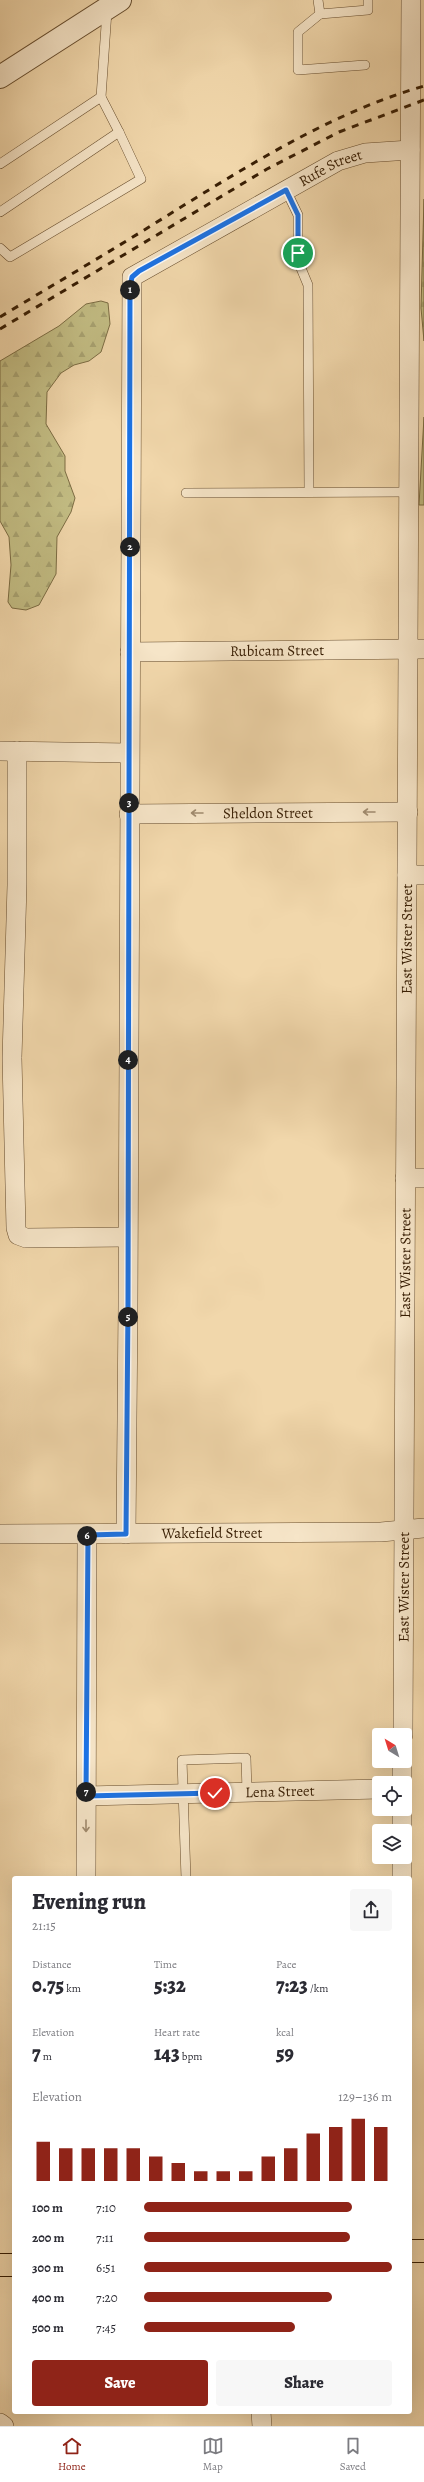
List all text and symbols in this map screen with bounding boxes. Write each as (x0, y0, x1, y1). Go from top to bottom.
street label: Rufe Street (295, 144, 365, 191)
pin (281, 236, 315, 270)
icon: arrive (287, 242, 309, 264)
pin: 1 (120, 280, 140, 300)
text: 1 (128, 282, 132, 297)
pin: 2 (120, 537, 140, 557)
text: 2 (127, 539, 133, 554)
street label: Rubicam Street (230, 640, 324, 661)
pin: 3 (119, 793, 139, 813)
text: 3 (127, 795, 131, 810)
street label: Sheldon Street (223, 803, 313, 823)
one-way arrow (363, 808, 376, 816)
one-way arrow (191, 809, 204, 817)
street label: East Wister Street (396, 884, 417, 994)
pin: 4 (118, 1050, 138, 1070)
text: 4 (125, 1052, 131, 1067)
street label: East Wister Street (395, 1208, 415, 1318)
pin: 5 (118, 1307, 138, 1327)
text: 5 (126, 1309, 130, 1324)
street label: Wakefield Street (161, 1523, 263, 1543)
pin: 6 (77, 1526, 97, 1546)
text: 6 (84, 1528, 90, 1543)
street label: East Wister Street (393, 1532, 414, 1642)
north arrow (372, 1728, 412, 1768)
map controls (372, 1728, 412, 1864)
pin (198, 1776, 232, 1810)
button: locate (372, 1776, 412, 1816)
street label: Lena Street (245, 1781, 315, 1802)
pin: 7 (76, 1782, 96, 1802)
icon: check (204, 1782, 226, 1804)
text: 7 (84, 1784, 88, 1799)
one-way arrow (82, 1819, 90, 1832)
button: layers (372, 1824, 412, 1864)
text: Evening run (32, 1887, 146, 1917)
button: share (350, 1889, 392, 1931)
text: 21:15 (32, 1917, 56, 1934)
text: Distance (32, 1957, 71, 1972)
text: Time (154, 1957, 177, 1972)
text: Pace (276, 1957, 296, 1972)
text: 0.75 (32, 1972, 64, 1999)
text: 5:32 (154, 1972, 186, 1999)
text: 7:23 (276, 1972, 308, 1999)
text: km (64, 1981, 81, 1996)
text: /km (308, 1981, 328, 1996)
text: Elevation (32, 2025, 74, 2040)
text: Heart rate (154, 2025, 200, 2040)
text: kcal (276, 2025, 294, 2040)
text: 7 (32, 2040, 41, 2067)
text: 143 (154, 2040, 180, 2067)
text: 59 (276, 2040, 294, 2067)
text: m (41, 2049, 52, 2064)
text: bpm (180, 2049, 202, 2064)
text: Elevation (32, 2088, 82, 2105)
text: 129–136 m (338, 2088, 392, 2105)
text: 100 m (32, 2199, 63, 2216)
text: 7:10 (96, 2199, 116, 2216)
text: 200 m (32, 2229, 65, 2246)
text: 7:11 (96, 2229, 113, 2246)
text: 300 m (32, 2259, 64, 2276)
text: 6:51 (96, 2259, 115, 2276)
text: 400 m (32, 2289, 64, 2306)
text: 7:20 (96, 2289, 118, 2306)
text: 500 m (32, 2319, 64, 2336)
text: 7:45 (96, 2319, 116, 2336)
button: Save (32, 2360, 208, 2406)
button: Share (216, 2360, 392, 2406)
tab: Home (58, 2435, 86, 2474)
tab: Map (202, 2435, 224, 2474)
tab: Saved (340, 2435, 366, 2474)

